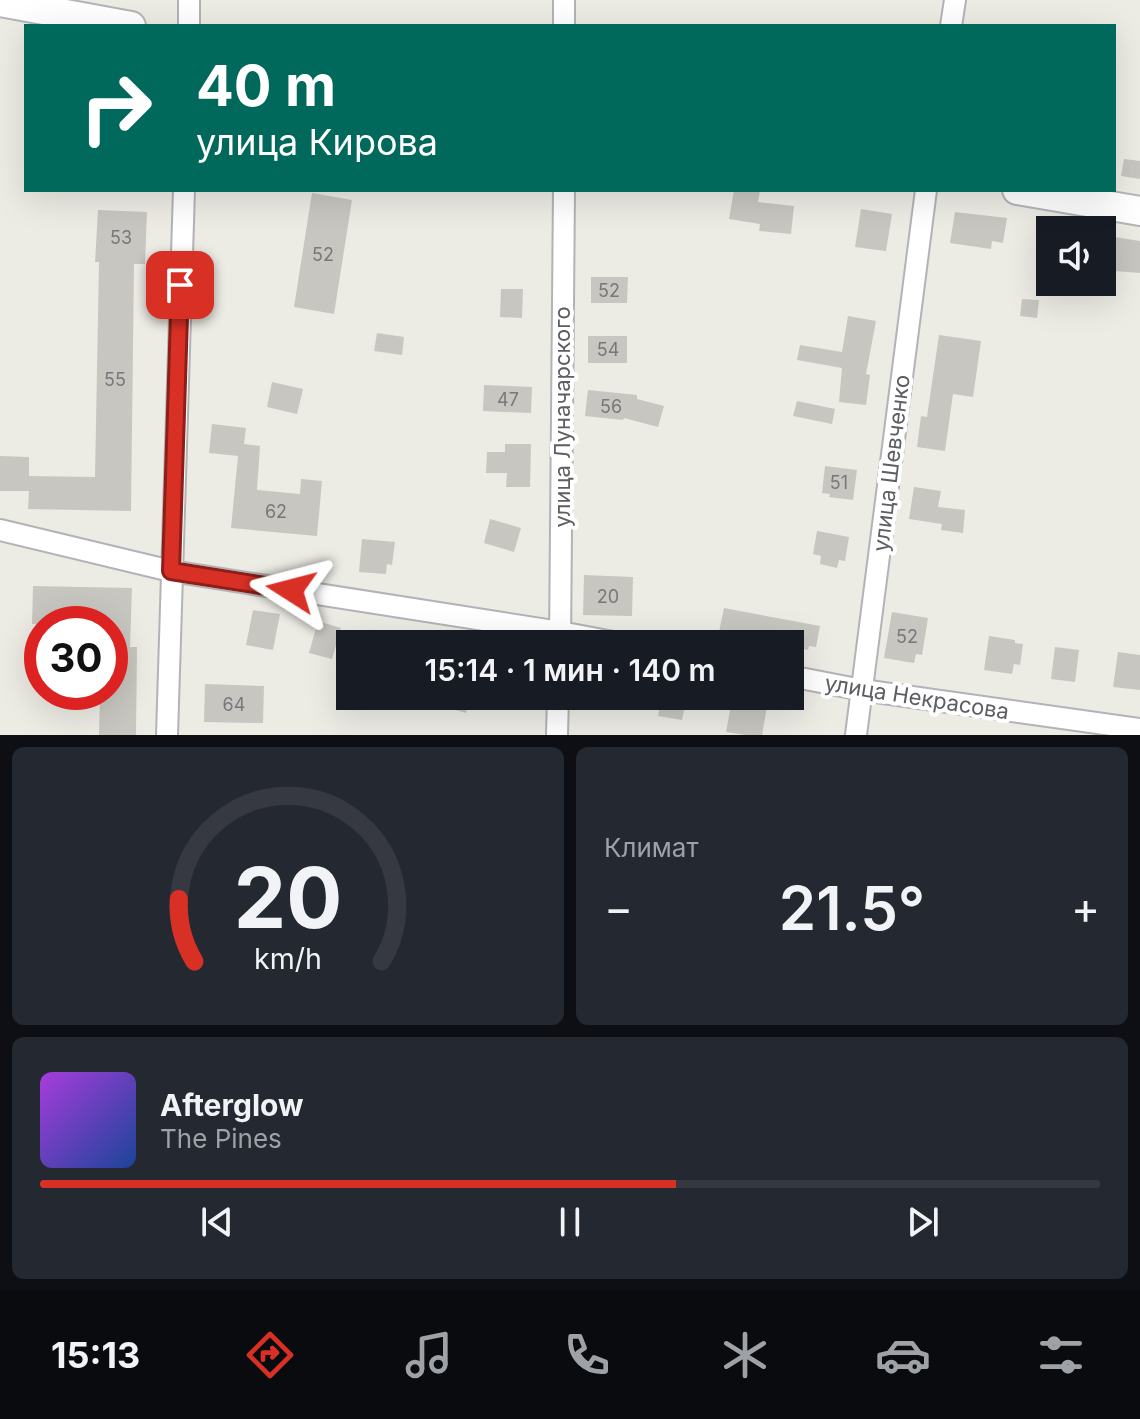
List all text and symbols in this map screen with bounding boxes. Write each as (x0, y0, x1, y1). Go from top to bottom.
text: 40 m (196, 52, 336, 120)
icon: right (64, 56, 168, 160)
text: улица Кирова (196, 120, 438, 164)
map controls (1036, 216, 1116, 296)
button: sound (1036, 216, 1116, 296)
house number: 53 (110, 227, 132, 248)
house number: 52 (312, 244, 334, 265)
pin (146, 251, 214, 319)
icon: arrive (158, 263, 202, 307)
house number: 52 (598, 280, 620, 301)
street label: улица Луначарского (549, 306, 575, 528)
house number: 54 (597, 339, 619, 360)
house number: 55 (104, 369, 126, 390)
street label: улица Шевченко (867, 373, 915, 553)
house number: 47 (497, 389, 519, 410)
house number: 56 (600, 396, 622, 417)
house number: 51 (830, 472, 848, 493)
house number: 62 (265, 501, 287, 522)
position arrow (249, 548, 333, 632)
house number: 20 (597, 586, 619, 607)
speed limit sign: 30 (24, 606, 128, 710)
house number: 52 (896, 626, 918, 647)
text: 15:14 · 1 мин · 140 m (424, 652, 716, 688)
street label: улица Некрасова (823, 670, 1011, 724)
house number: 64 (223, 694, 245, 715)
text: Климат (604, 832, 699, 863)
text: 20 (234, 847, 342, 948)
text: 21.5° (779, 872, 925, 944)
text: − (604, 881, 633, 935)
text: + (1071, 881, 1100, 935)
text: km/h (254, 941, 322, 976)
text: Afterglow (160, 1087, 304, 1123)
text: The Pines (160, 1123, 282, 1154)
icon: previous (195, 1200, 239, 1244)
icon: pause (548, 1200, 592, 1244)
icon: next (901, 1200, 945, 1244)
icon: directions (242, 1327, 298, 1383)
icon: music (401, 1327, 457, 1383)
icon: phone (559, 1327, 615, 1383)
icon: climate (717, 1327, 773, 1383)
icon: car (875, 1327, 931, 1383)
icon: filters (1033, 1327, 1089, 1383)
text: 15:13 (51, 1333, 140, 1377)

